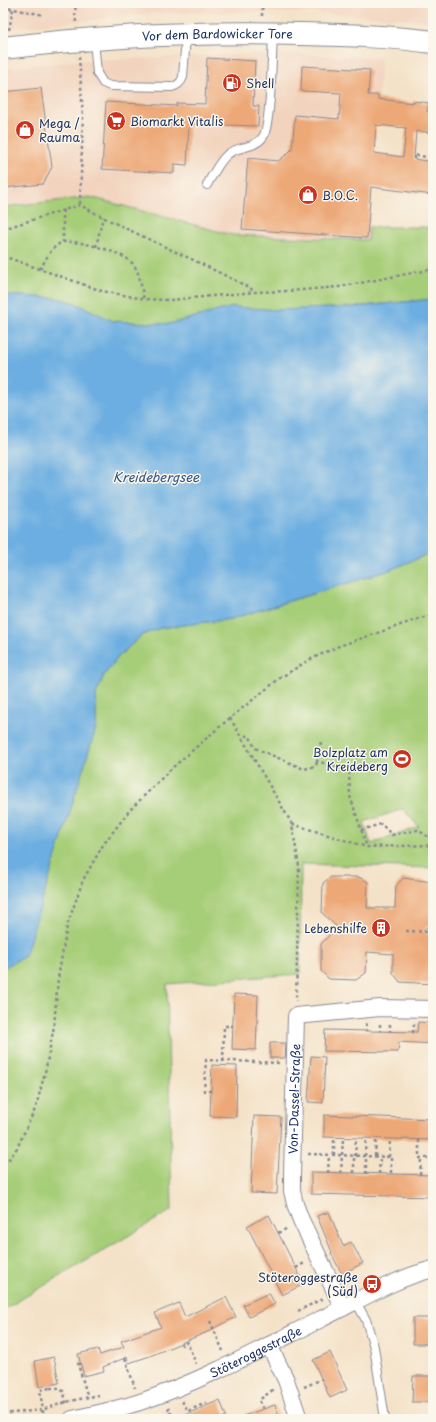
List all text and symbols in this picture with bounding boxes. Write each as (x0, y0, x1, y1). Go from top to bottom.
street label: Vor dem Bardowicker Tore (142, 24, 293, 45)
fuel station icon: Shell (221, 72, 243, 94)
place label: Shell (246, 74, 274, 92)
supermarket icon: Biomarkt Vitalis (105, 110, 127, 132)
place label: Biomarkt Vitalis (130, 112, 224, 130)
place label: Mega / Rauma (39, 114, 80, 146)
shop icon: Mega / Rauma (14, 119, 36, 141)
shop icon: B.O.C. (297, 184, 319, 206)
place label: B.O.C. (322, 186, 358, 204)
water label: Kreidebergsee (113, 467, 200, 486)
place label: Bolzplatz am Kreideberg (313, 743, 388, 775)
sports icon: Bolzplatz am Kreideberg (391, 748, 413, 770)
building icon: Lebenshilfe (370, 917, 392, 939)
place label: Lebenshilfe (304, 919, 367, 937)
street label: Von-Dassel-Straße (284, 1044, 304, 1154)
place label: Stöteroggestraße (Süd) (258, 1268, 358, 1300)
bus stop icon: Stöteroggestraße (Süd) (361, 1273, 383, 1295)
street label: Stöteroggestraße (206, 1321, 304, 1382)

